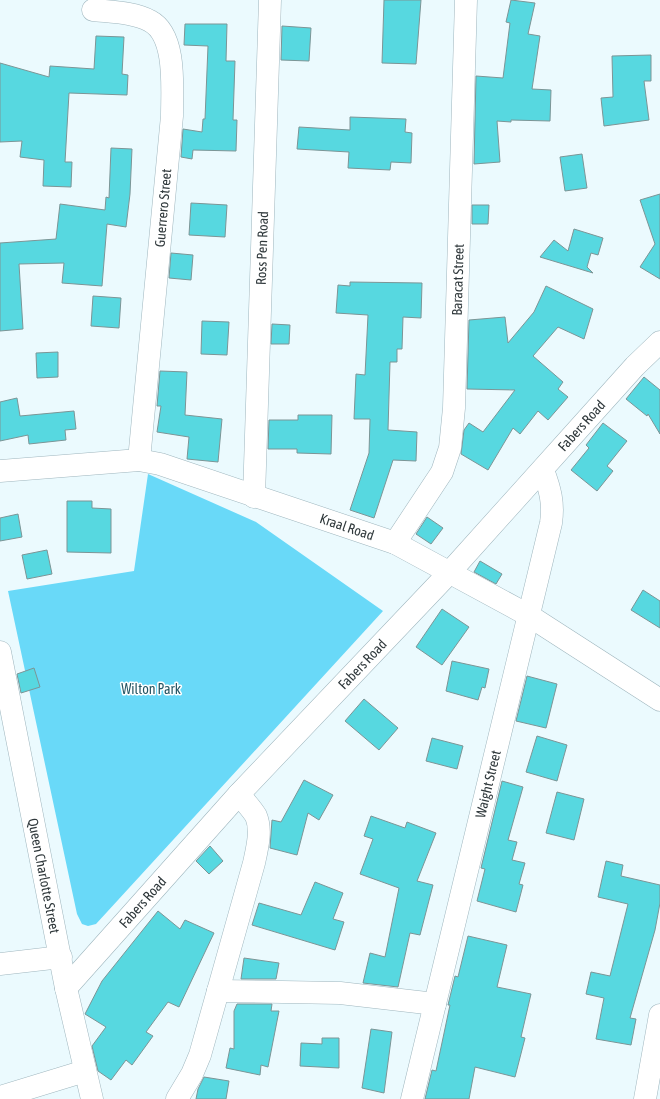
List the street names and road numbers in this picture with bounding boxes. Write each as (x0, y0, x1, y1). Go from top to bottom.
street label: Guerrero Street (152, 168, 174, 248)
street label: Ross Pen Road (253, 211, 271, 285)
street label: Baracat Street (449, 243, 467, 316)
street label: Fabers Road (555, 397, 608, 454)
street label: Kraal Road (318, 510, 376, 543)
street label: Fabers Road (335, 636, 390, 692)
street label: Waight Street (472, 749, 504, 819)
street label: Queen Charlotte Street (25, 817, 63, 935)
street label: Fabers Road (116, 873, 169, 931)

